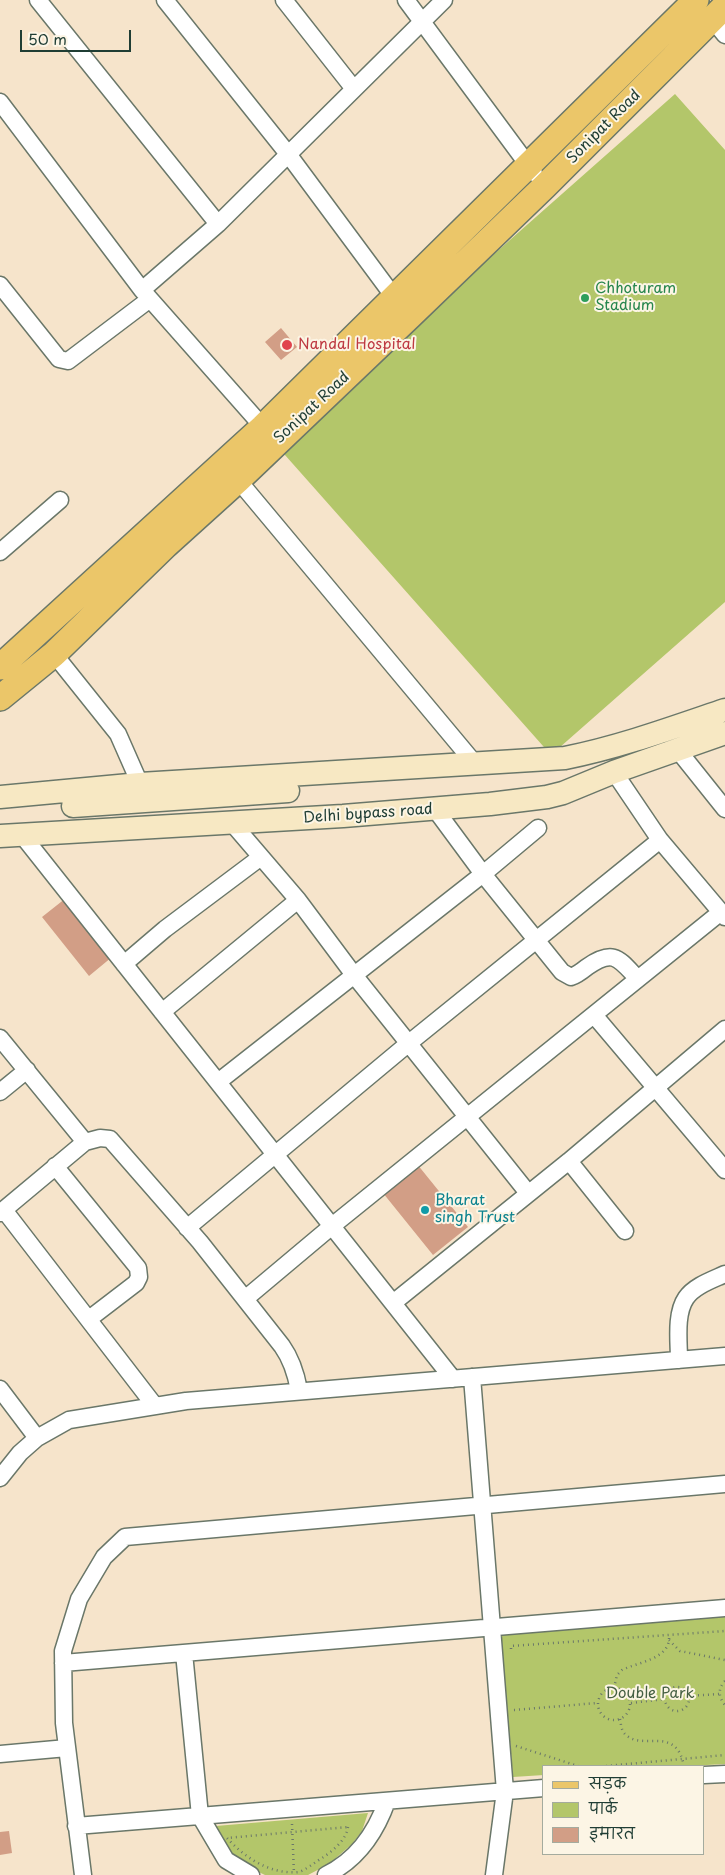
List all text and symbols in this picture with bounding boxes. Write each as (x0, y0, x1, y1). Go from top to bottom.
scale bar (22, 20, 134, 52)
text: 50 m (28, 27, 67, 50)
street label: Sonipat Road (563, 86, 645, 168)
place label: Chhoturam Stadium (595, 280, 676, 315)
marker: Chhoturam Stadium (579, 292, 591, 304)
place label: Nandal Hospital (298, 336, 416, 354)
marker: Nandal Hospital (280, 338, 294, 352)
street label: Sonipat Road (270, 368, 354, 448)
street label: Delhi bypass road (303, 801, 433, 827)
place label: Bharat singh Trust (435, 1192, 515, 1227)
marker: Bharat singh Trust (419, 1204, 431, 1216)
park label: Double Park (605, 1685, 695, 1703)
legend (542, 1765, 705, 1855)
text: सड़क (589, 1771, 626, 1794)
text: पार्क (589, 1796, 617, 1819)
text: इमारत (589, 1821, 635, 1844)

